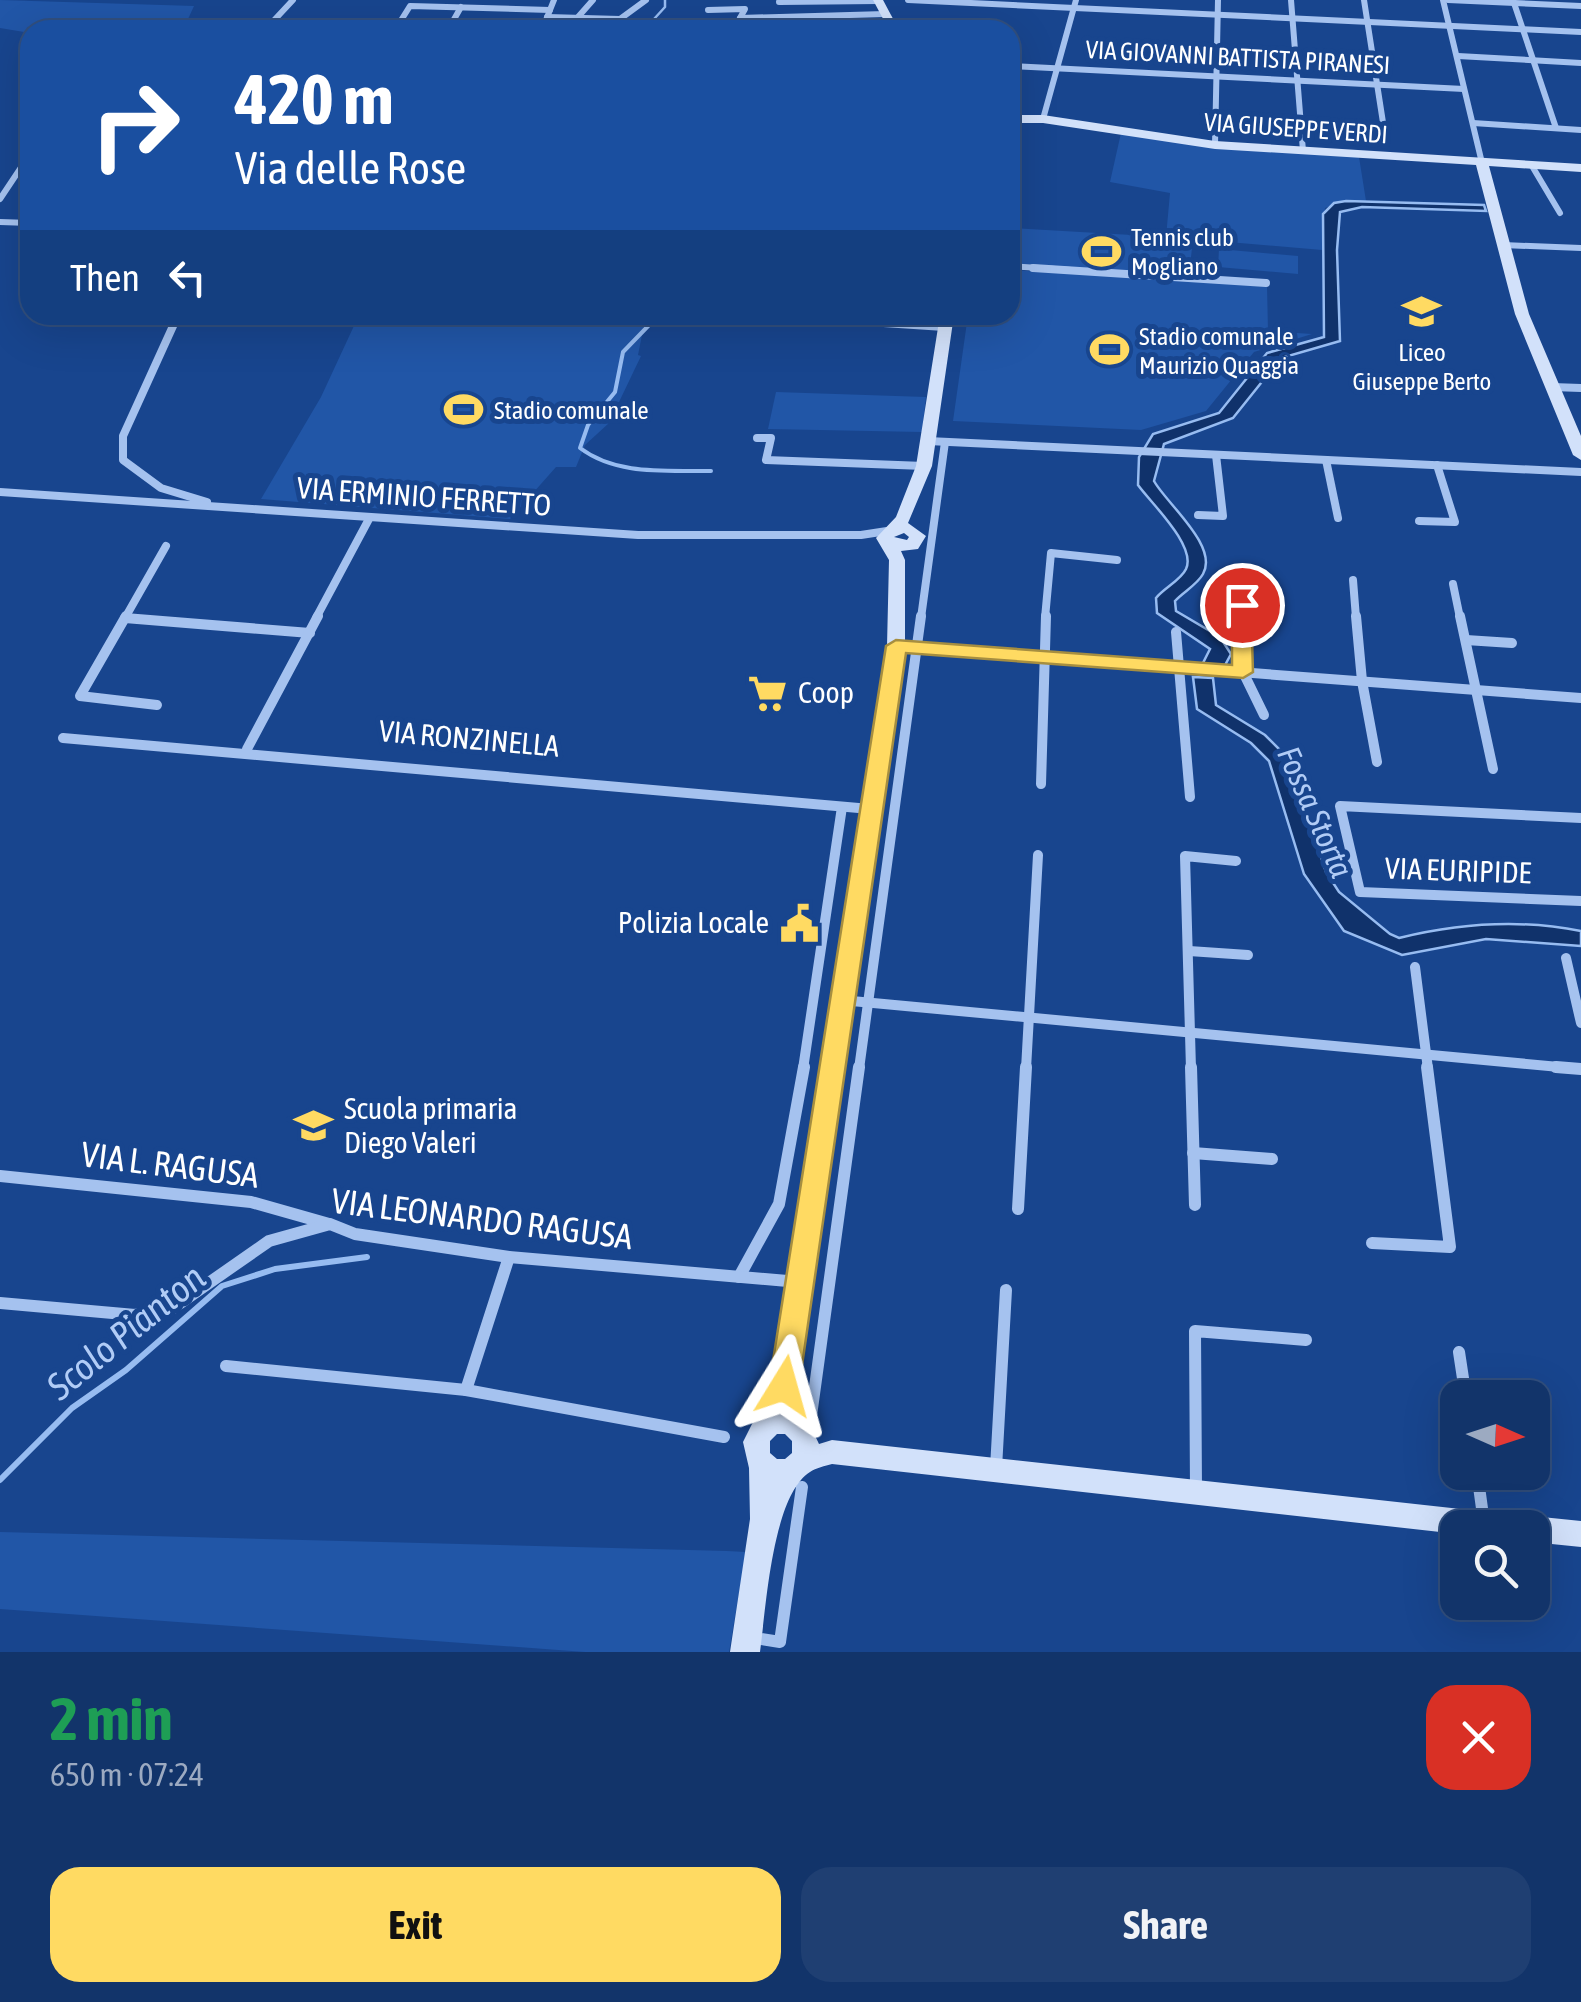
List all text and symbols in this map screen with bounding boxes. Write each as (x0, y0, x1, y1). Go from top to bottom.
street label: VIA GIOVANNI BATTISTA PIRANESI (1085, 35, 1391, 79)
text: 420 m (235, 59, 394, 139)
icon: right (70, 60, 200, 190)
street label: VIA GIUSEPPE VERDI (1203, 108, 1389, 148)
text: Via delle Rose (235, 142, 466, 194)
place label: Tennis club Mogliano (1131, 223, 1234, 280)
sports icon: Tennis club Mogliano (1080, 230, 1122, 272)
icon: left (160, 250, 215, 305)
text: Then (70, 256, 140, 299)
school or university icon: Liceo Giuseppe Berto (1401, 290, 1443, 332)
place label: Stadio comunale Maurizio Quaggia (1139, 322, 1299, 379)
sports icon: Stadio comunale Maurizio Quaggia (1088, 329, 1130, 371)
place label: Liceo Giuseppe Berto (1353, 338, 1491, 395)
sports icon: Stadio comunale (443, 389, 485, 431)
place label: Stadio comunale (494, 396, 649, 424)
street label: VIA ERMINIO FERRETTO (296, 470, 552, 522)
pin (1200, 563, 1285, 648)
icon: arrive (1215, 578, 1270, 633)
supermarket icon: Coop (747, 672, 789, 714)
place label: Coop (798, 675, 854, 709)
street label: VIA RONZINELLA (378, 713, 561, 763)
water label: Fossa Storta (1270, 741, 1361, 883)
street label: VIA EURIPIDE (1384, 850, 1532, 890)
public building icon: Polizia Locale (778, 902, 820, 944)
place label: Polizia Locale (618, 905, 769, 939)
place label: Scuola primaria Diego Valeri (344, 1091, 518, 1159)
school or university icon: Scuola primaria Diego Valeri (293, 1105, 335, 1147)
street label: VIA L. RAGUSA (79, 1133, 262, 1195)
street label: VIA LEONARDO RAGUSA (329, 1180, 636, 1256)
water label: Scolo Pianton (38, 1255, 213, 1409)
position arrow (732, 1334, 836, 1438)
north arrow (1440, 1380, 1550, 1490)
map controls (1440, 1380, 1550, 1620)
button: search (1440, 1510, 1550, 1620)
text: 2 min (50, 1684, 173, 1753)
button: close (1426, 1685, 1531, 1790)
text: 650 m · 07:24 (50, 1756, 204, 1793)
button: Exit (50, 1867, 781, 1982)
button: Share (801, 1867, 1531, 1982)

